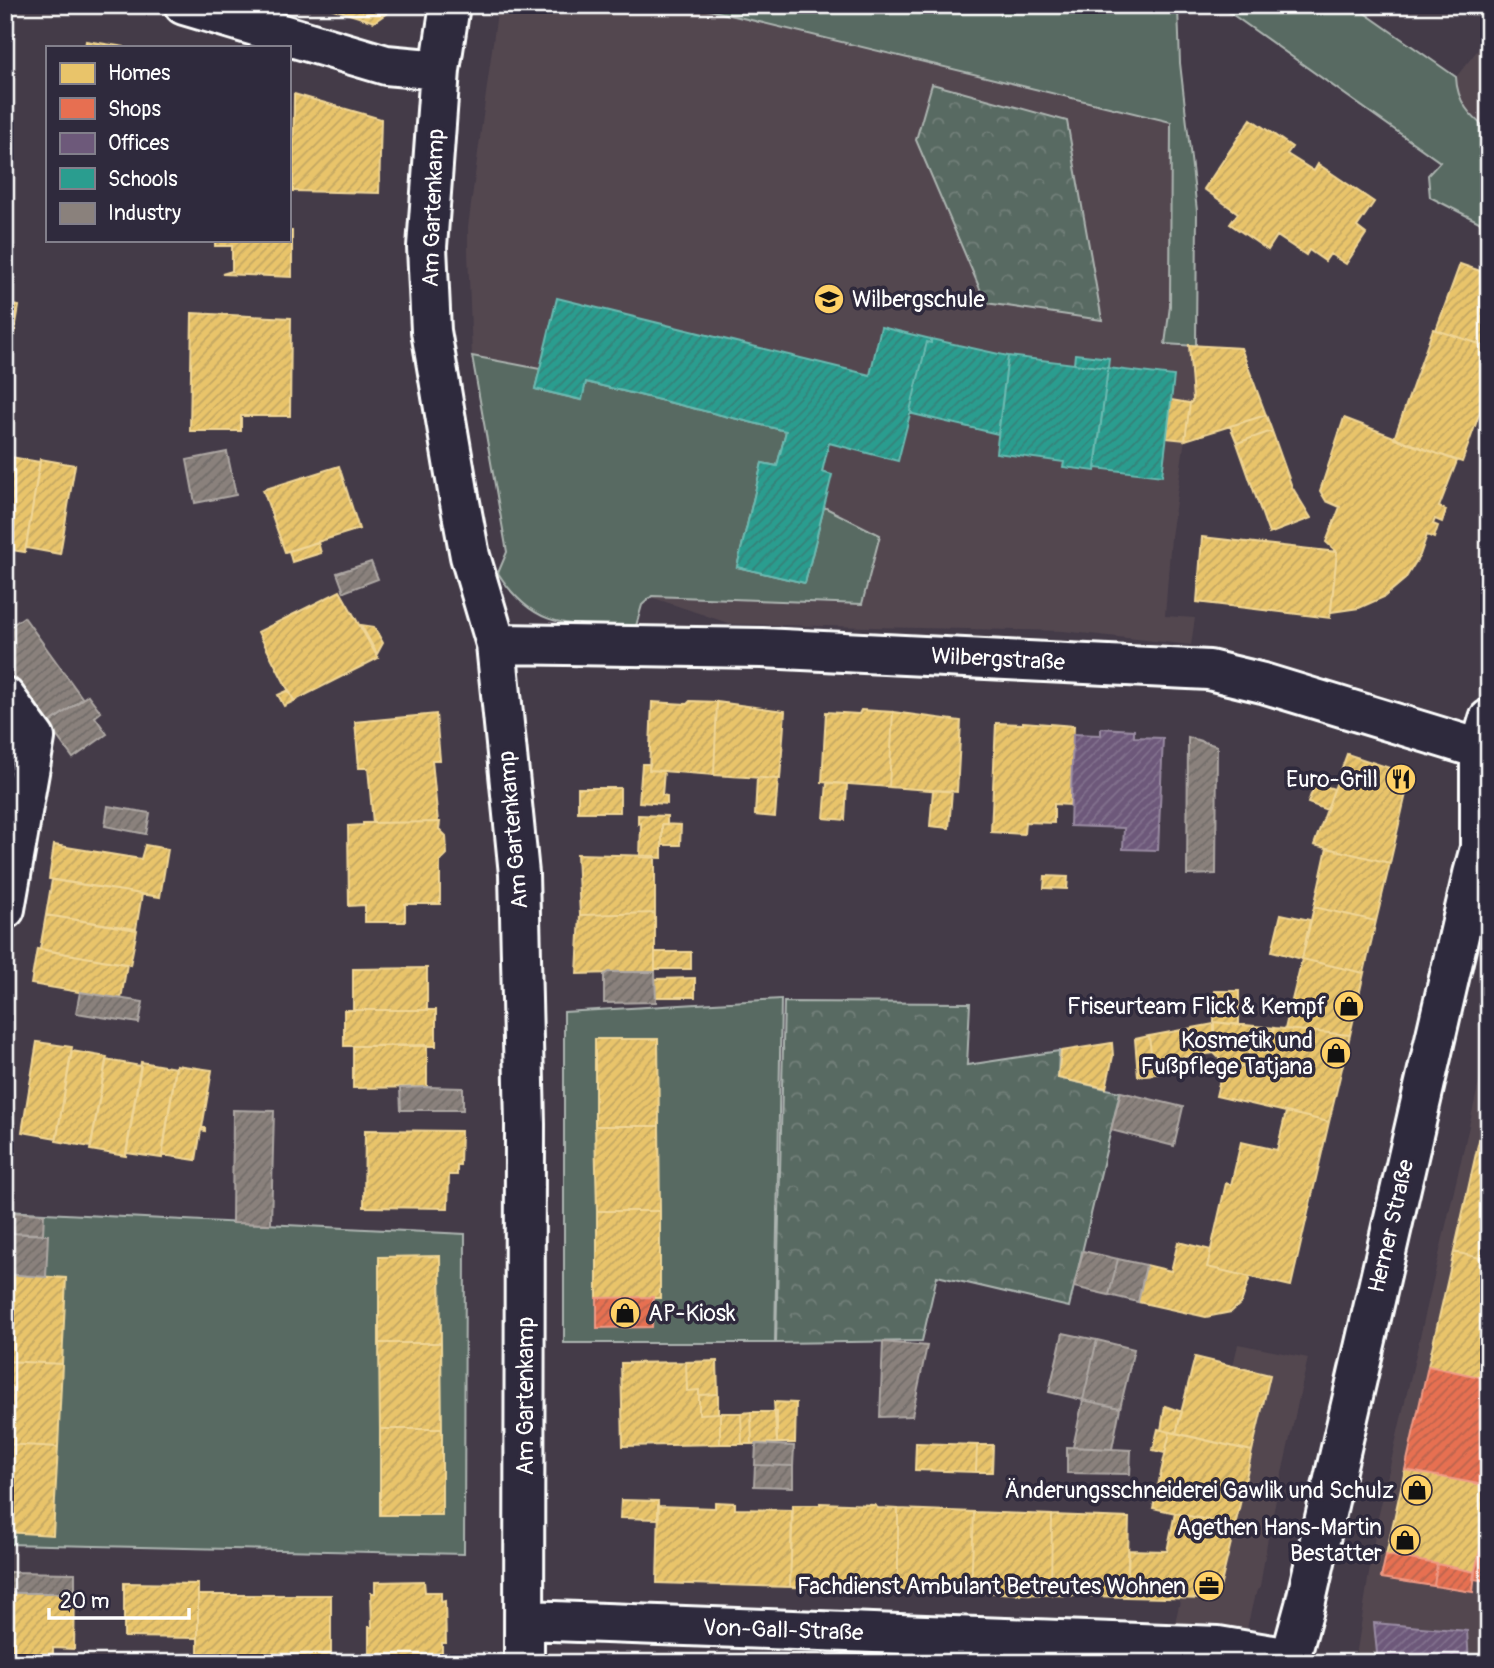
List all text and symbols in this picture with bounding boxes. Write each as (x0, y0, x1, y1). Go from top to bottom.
legend (46, 46, 290, 242)
text: Homes (108, 60, 171, 87)
text: Shops (108, 96, 161, 123)
street label: Am Gartenkamp (416, 128, 450, 288)
text: Offices (108, 130, 170, 157)
text: Schools (108, 166, 178, 193)
text: Industry (108, 200, 181, 227)
school or university icon: Wilbergschule (812, 282, 846, 316)
place label: Wilbergschule (852, 285, 985, 314)
street label: Wilbergstraße (930, 641, 1066, 677)
street label: Am Gartenkamp (492, 750, 534, 910)
restaurant icon: Euro-Grill (1384, 762, 1418, 796)
place label: Euro-Grill (1286, 765, 1378, 794)
shop icon: Friseurteam Flick & Kempf (1332, 989, 1366, 1023)
place label: Friseurteam Flick & Kempf (1067, 992, 1326, 1021)
place label: Kosmetik und Fußpflege Tatjana (1140, 1026, 1313, 1081)
shop icon: Kosmetik und Fußpflege Tatjana (1319, 1036, 1353, 1070)
street label: Herner Straße (1362, 1156, 1421, 1296)
shop icon: AP-Kiosk (608, 1296, 642, 1330)
place label: AP-Kiosk (648, 1299, 736, 1328)
street label: Am Gartenkamp (511, 1317, 540, 1475)
shop icon: Änderungsschneiderei Gawlik und Schulz (1400, 1473, 1434, 1507)
place label: Änderungsschneiderei Gawlik und Schulz (1004, 1476, 1394, 1505)
place label: Agethen Hans-Martin Bestatter (1176, 1513, 1382, 1568)
shop icon: Agethen Hans-Martin Bestatter (1388, 1523, 1422, 1557)
office icon: Fachdienst Ambulant Betreutes Wohnen (1192, 1569, 1226, 1603)
place label: Fachdienst Ambulant Betreutes Wohnen (797, 1572, 1186, 1601)
scale bar (49, 1577, 189, 1621)
text: 20 m (60, 1588, 109, 1615)
street label: Von-Gall-Straße (702, 1613, 865, 1647)

